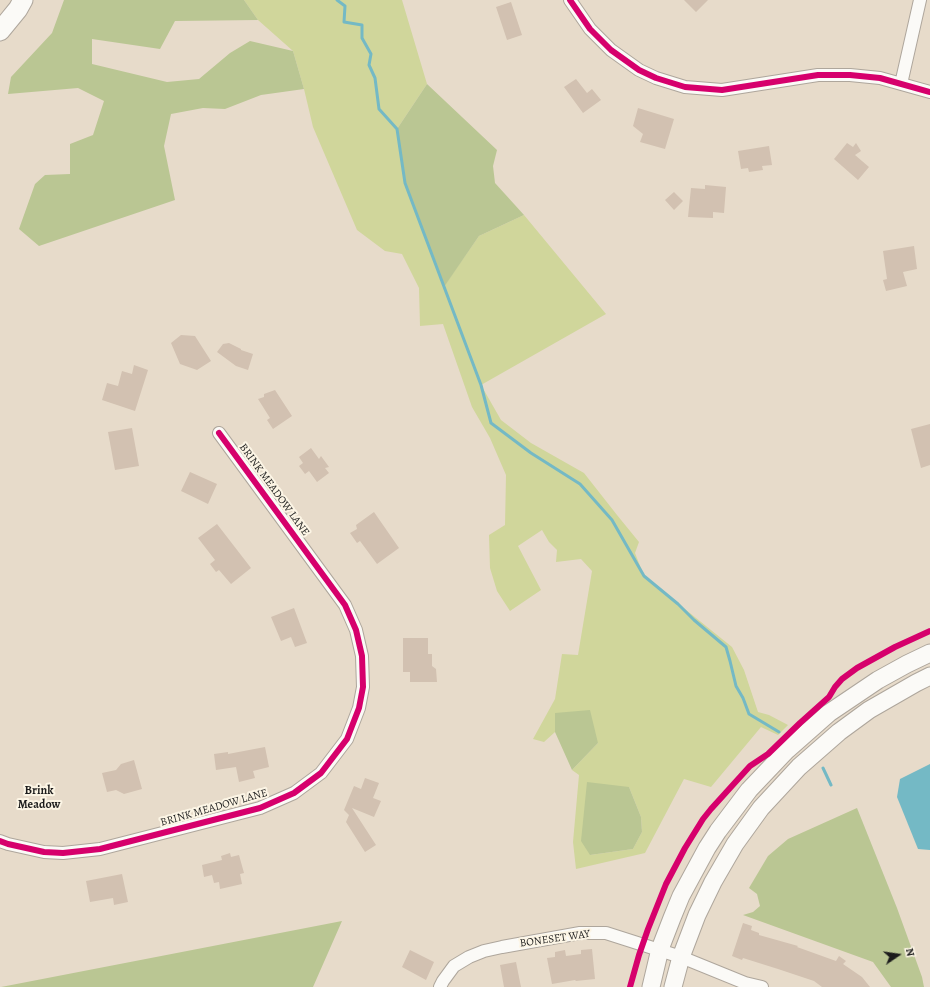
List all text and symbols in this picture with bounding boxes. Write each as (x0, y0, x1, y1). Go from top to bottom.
street label: BRINK MEADOW LANE (236, 441, 312, 539)
district label: Brink Meadow (18, 784, 60, 812)
street label: BRINK MEADOW LANE (159, 786, 269, 830)
street label: BONESET WAY (519, 928, 591, 950)
north arrow (878, 935, 918, 975)
text: N (902, 947, 918, 958)

